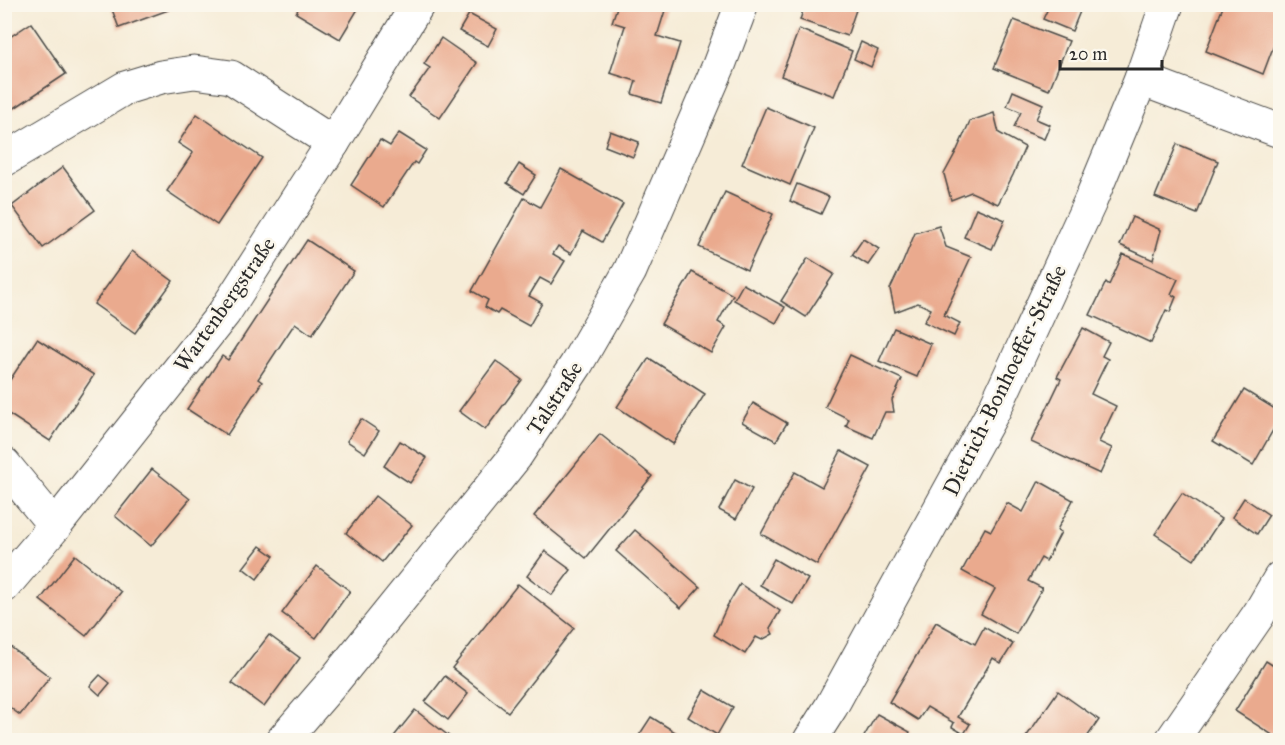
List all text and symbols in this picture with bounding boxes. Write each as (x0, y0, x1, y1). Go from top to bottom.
scale bar (1060, 33, 1162, 71)
text: 20 m (1069, 43, 1107, 65)
street label: Wartenbergstraße (168, 232, 281, 377)
street label: Dietrich-Bonhoeffer-Straße (937, 260, 1072, 500)
street label: Talstraße (521, 356, 588, 440)

